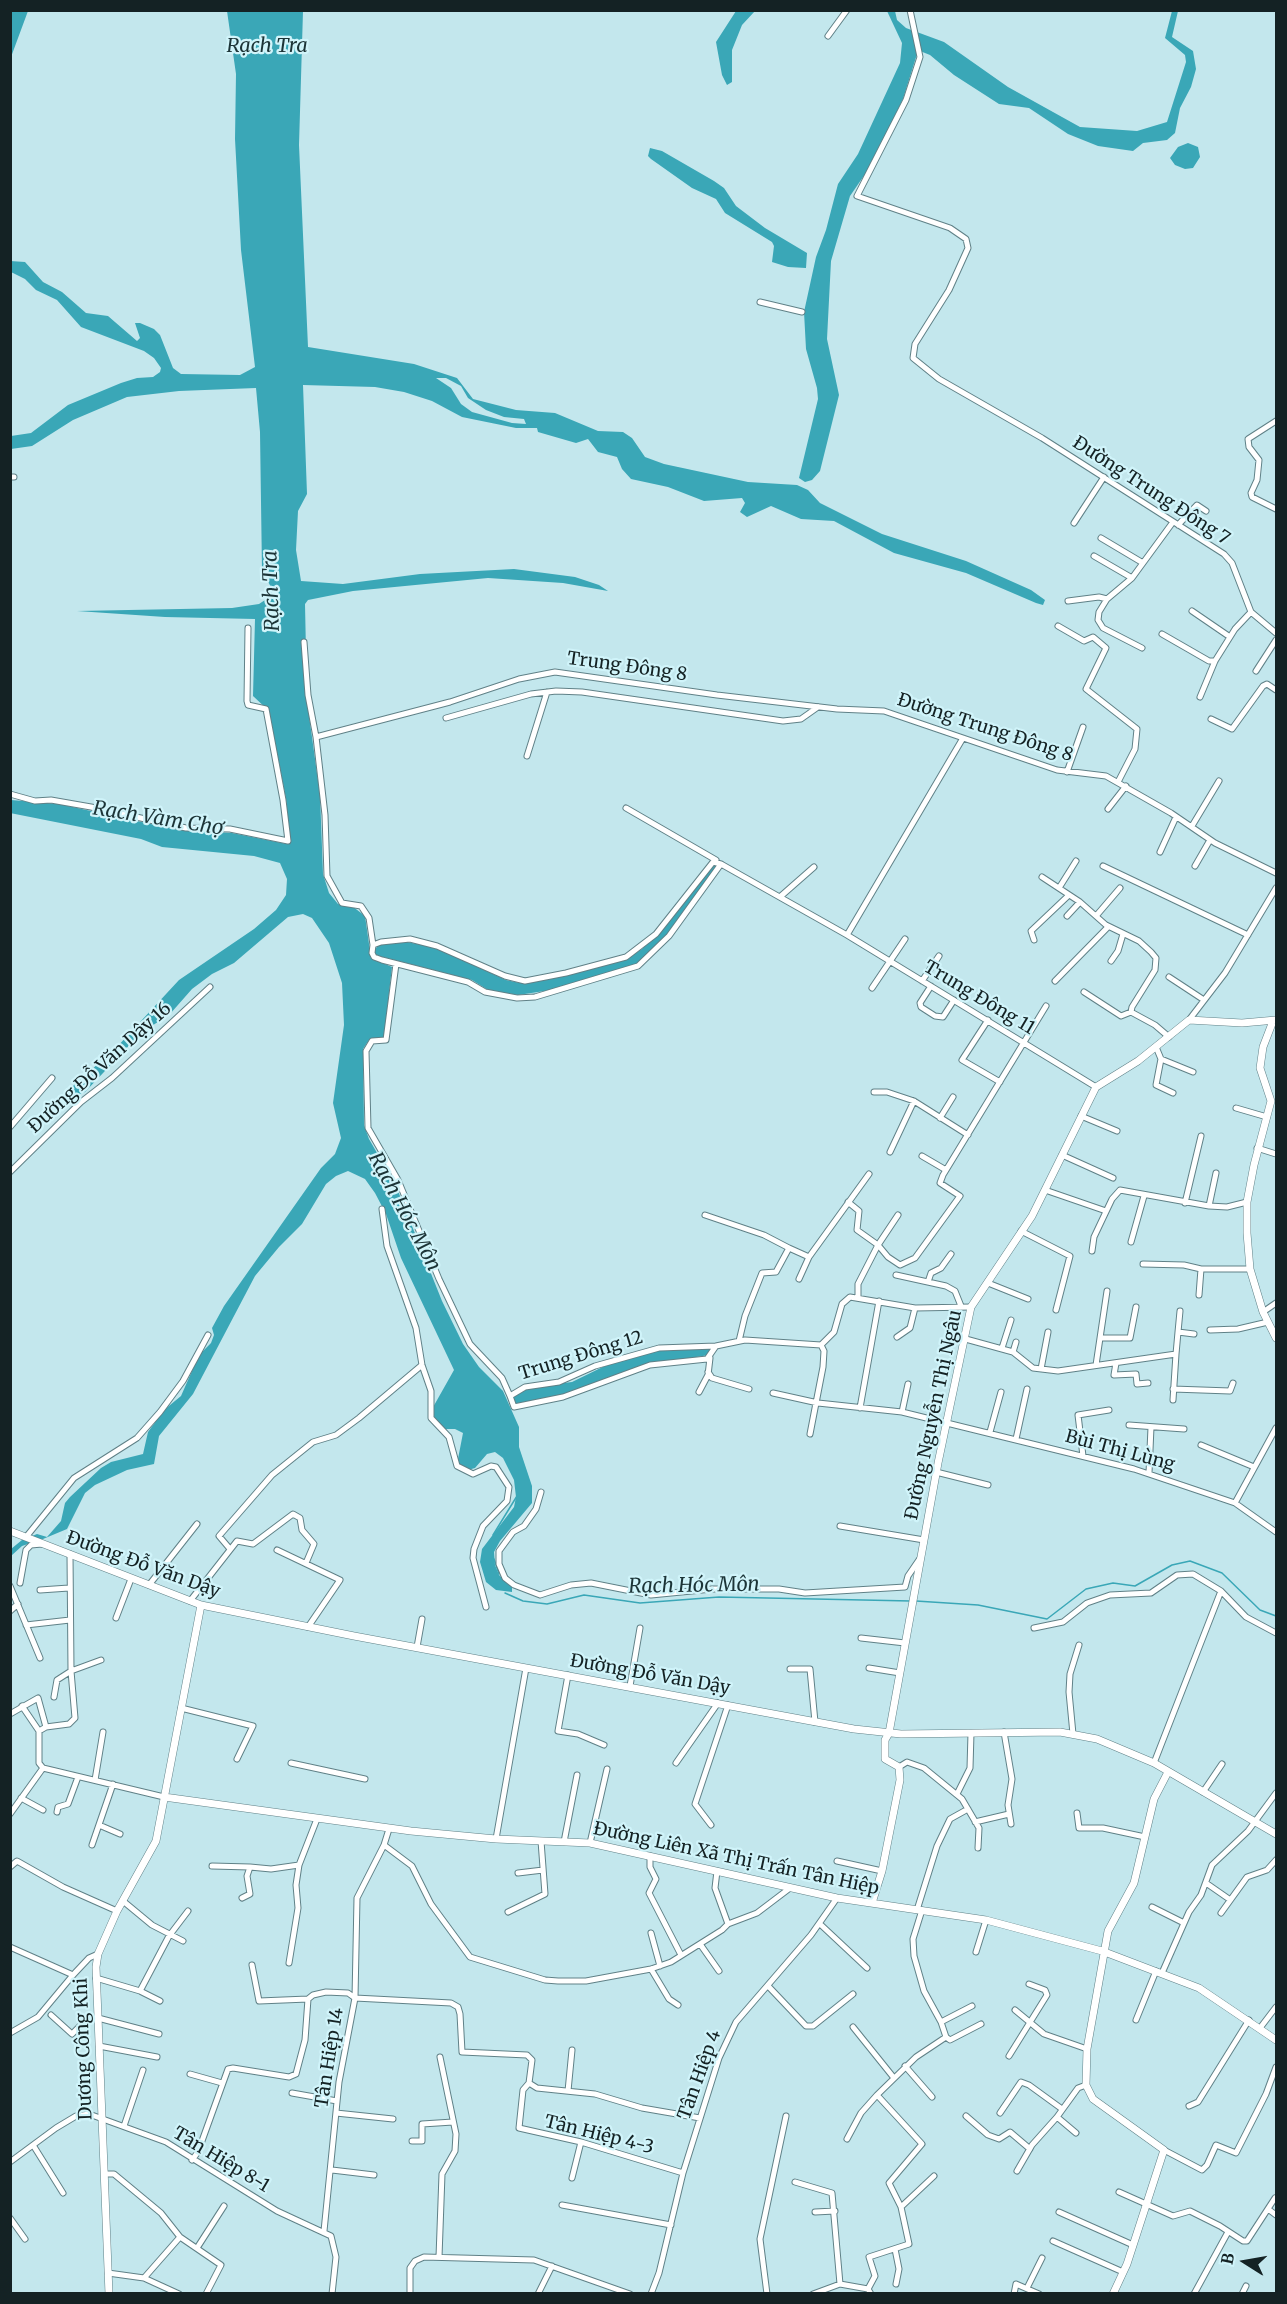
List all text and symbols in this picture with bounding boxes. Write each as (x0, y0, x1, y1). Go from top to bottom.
water label: Rạch Tra (226, 34, 308, 58)
street label: Đường Trung Đông 7 (1068, 432, 1234, 550)
water label: Rạch Tra (259, 550, 285, 632)
street label: Trung Đông 8 (566, 648, 688, 686)
street label: Đường Trung Đông 8 (894, 689, 1076, 767)
water label: Rạch Vàm Chợ (91, 797, 225, 841)
street label: Trung Đông 11 (920, 956, 1038, 1040)
street label: Đường Đỗ Văn Dậy 16 (24, 998, 176, 1138)
water label: Rạch Hóc Môn (363, 1148, 445, 1276)
street label: Đường Nguyễn Thị Ngâu (901, 1308, 967, 1522)
street label: Trung Đông 12 (516, 1327, 646, 1385)
street label: Bùi Thị Lùng (1063, 1426, 1177, 1476)
street label: Đường Đỗ Văn Dậy (63, 1527, 223, 1603)
water label: Rạch Hóc Môn (628, 1573, 760, 1599)
street label: Đường Đỗ Văn Dậy (568, 1650, 732, 1700)
street label: Đường Liên Xã Thị Trấn Tân Hiệp (591, 1818, 881, 1900)
street label: Dương Công Khi (71, 1977, 97, 2121)
street label: Tân Hiệp 14 (311, 2006, 349, 2110)
street label: Tân Hiệp 4 (674, 2027, 726, 2123)
street label: Tân Hiệp 4-3 (542, 2111, 656, 2159)
street label: Tân Hiệp 8-1 (169, 2123, 273, 2197)
north arrow (1215, 2232, 1275, 2292)
text: B (1216, 2251, 1238, 2266)

